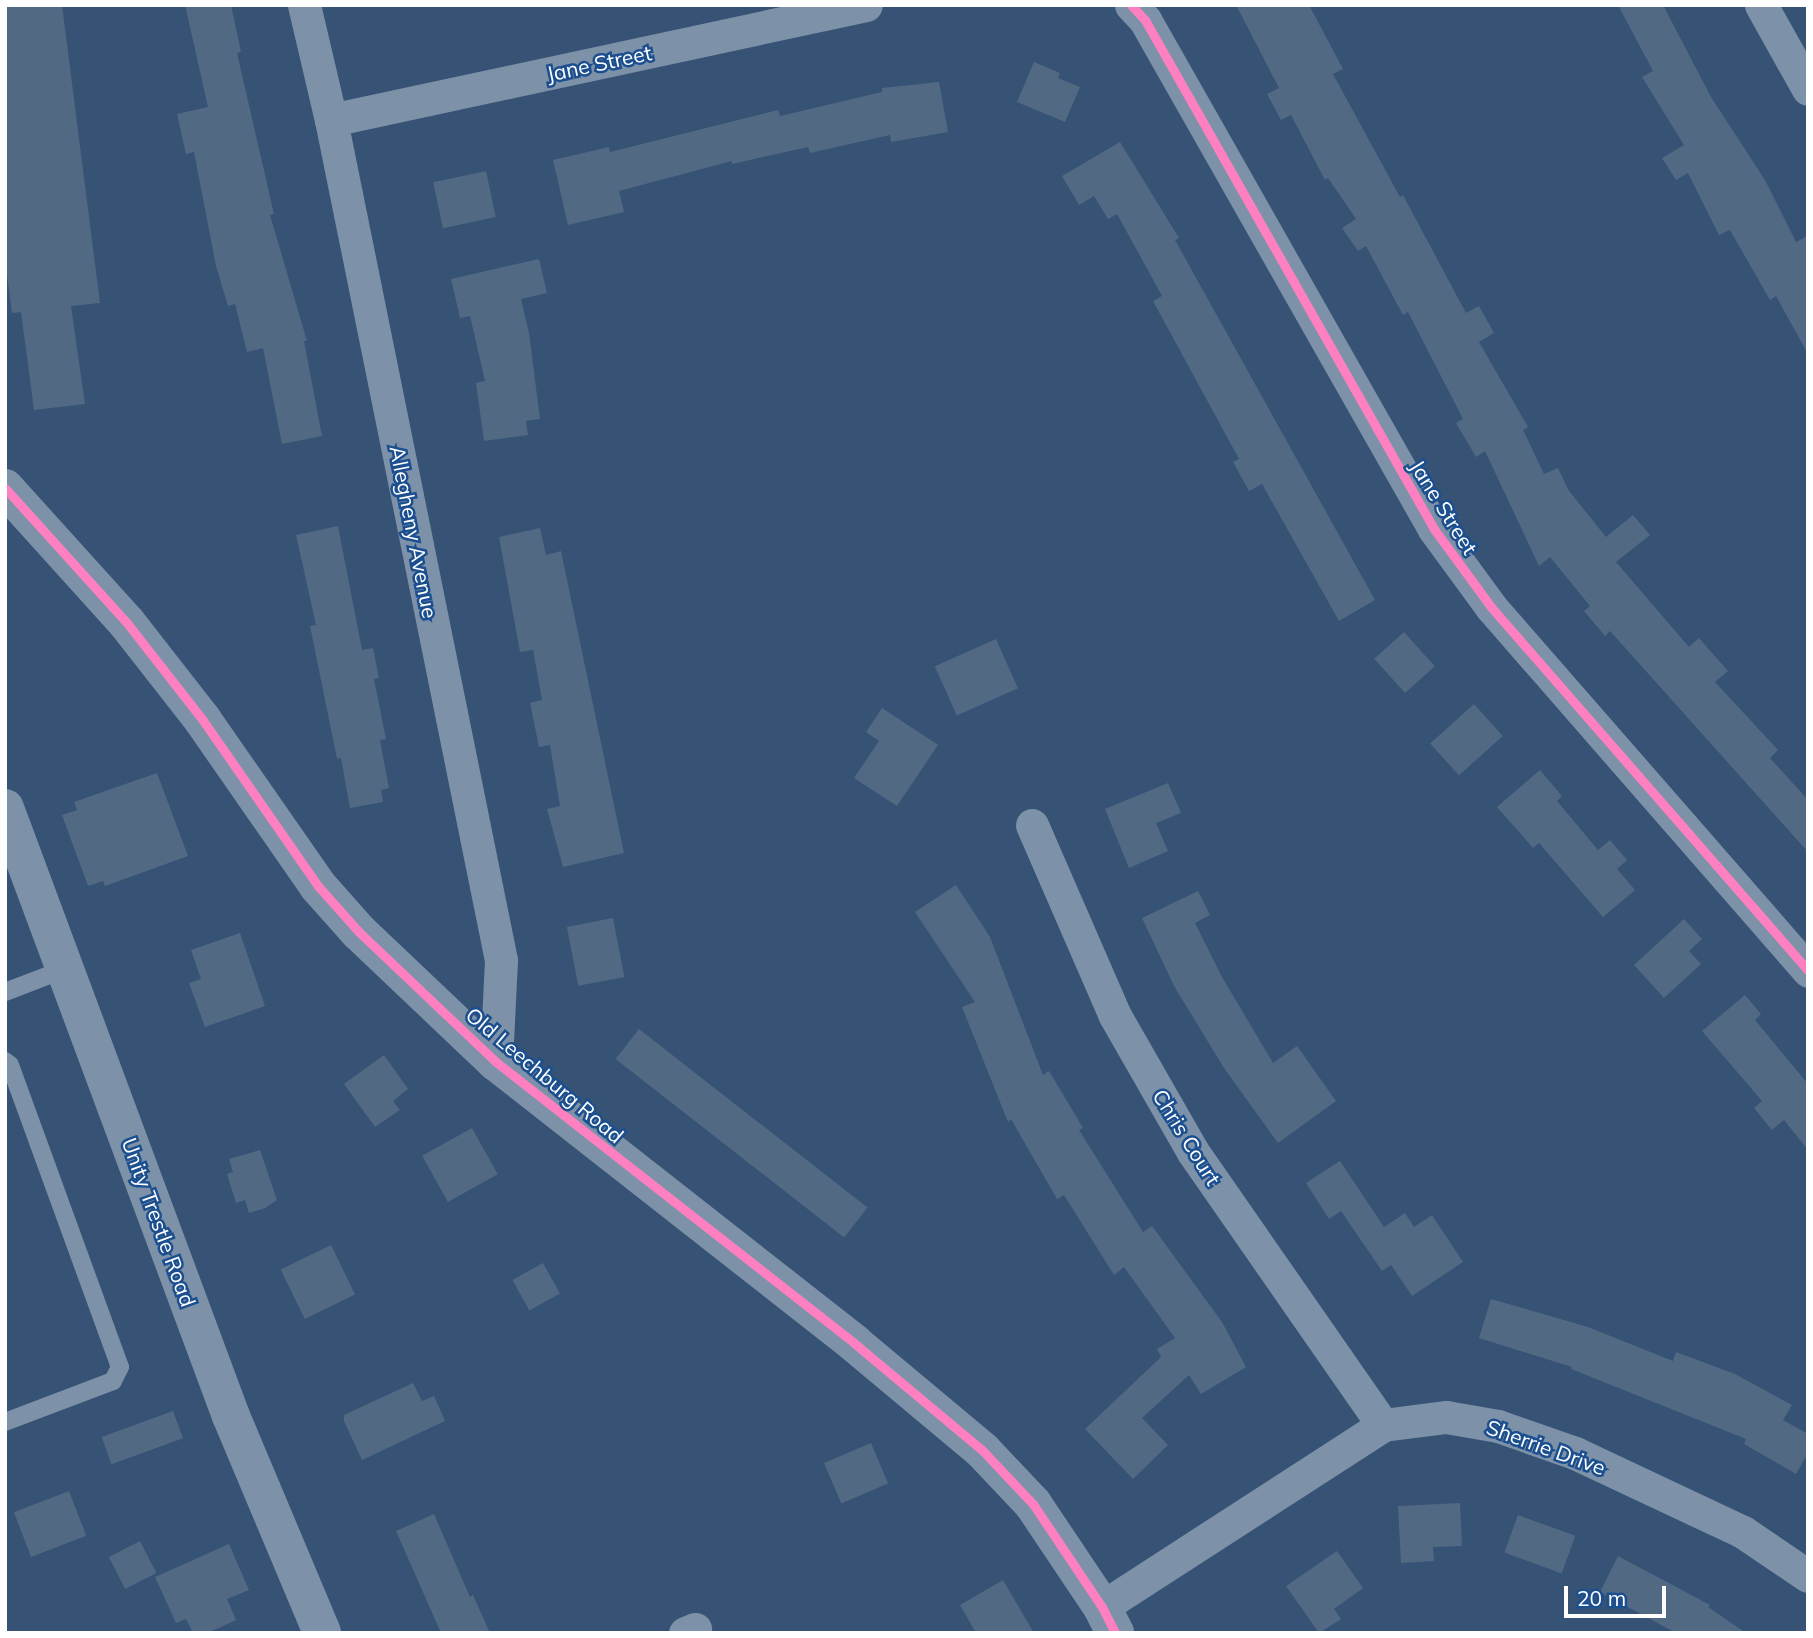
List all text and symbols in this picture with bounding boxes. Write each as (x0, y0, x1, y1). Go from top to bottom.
street label: Jane Street (544, 40, 654, 86)
street label: Allegheny Avenue (385, 444, 443, 620)
street label: Jane Street (1405, 455, 1483, 559)
street label: Old Leechburg Road (461, 1002, 629, 1148)
street label: Chris Court (1148, 1084, 1226, 1190)
street label: Unity Trestle Road (117, 1134, 201, 1310)
street label: Sherrie Drive (1483, 1414, 1609, 1480)
scale bar (1568, 1572, 1670, 1616)
text: 20 m (1577, 1585, 1626, 1611)

